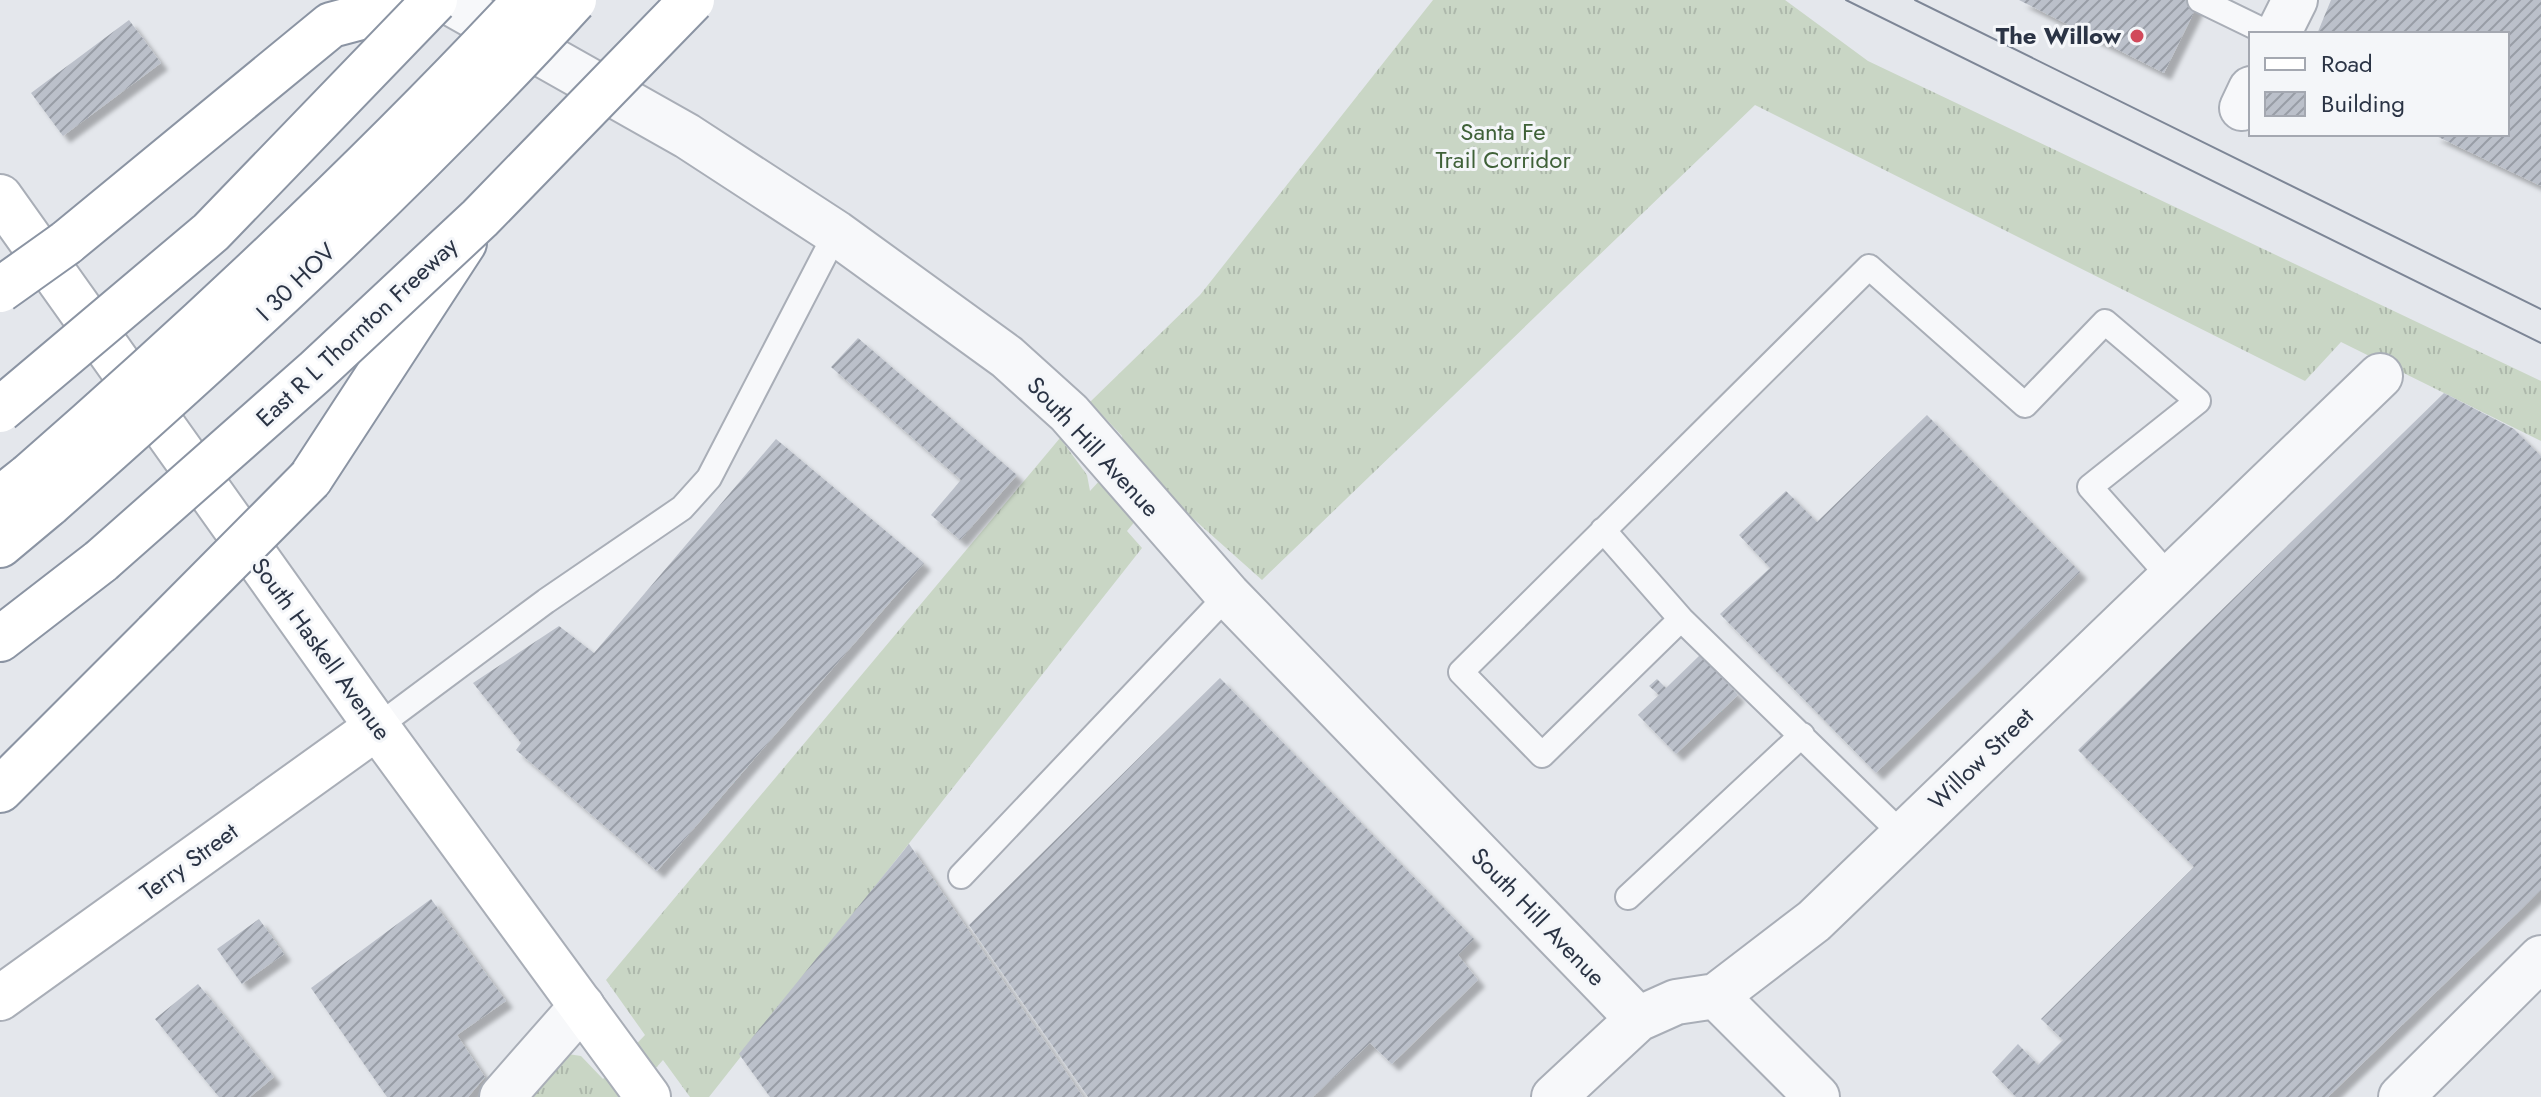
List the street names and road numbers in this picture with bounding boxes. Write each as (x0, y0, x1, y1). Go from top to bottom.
street label: East R L Thornton Freeway (248, 228, 466, 435)
street label: I 30 HOV (248, 235, 344, 329)
street label: South Hill Avenue (1019, 369, 1168, 525)
street label: South Haskell Avenue (243, 550, 400, 747)
street label: Willow Street (1920, 699, 2041, 818)
street label: Terry Street (133, 814, 245, 909)
street label: South Hill Avenue (1463, 839, 1614, 994)

